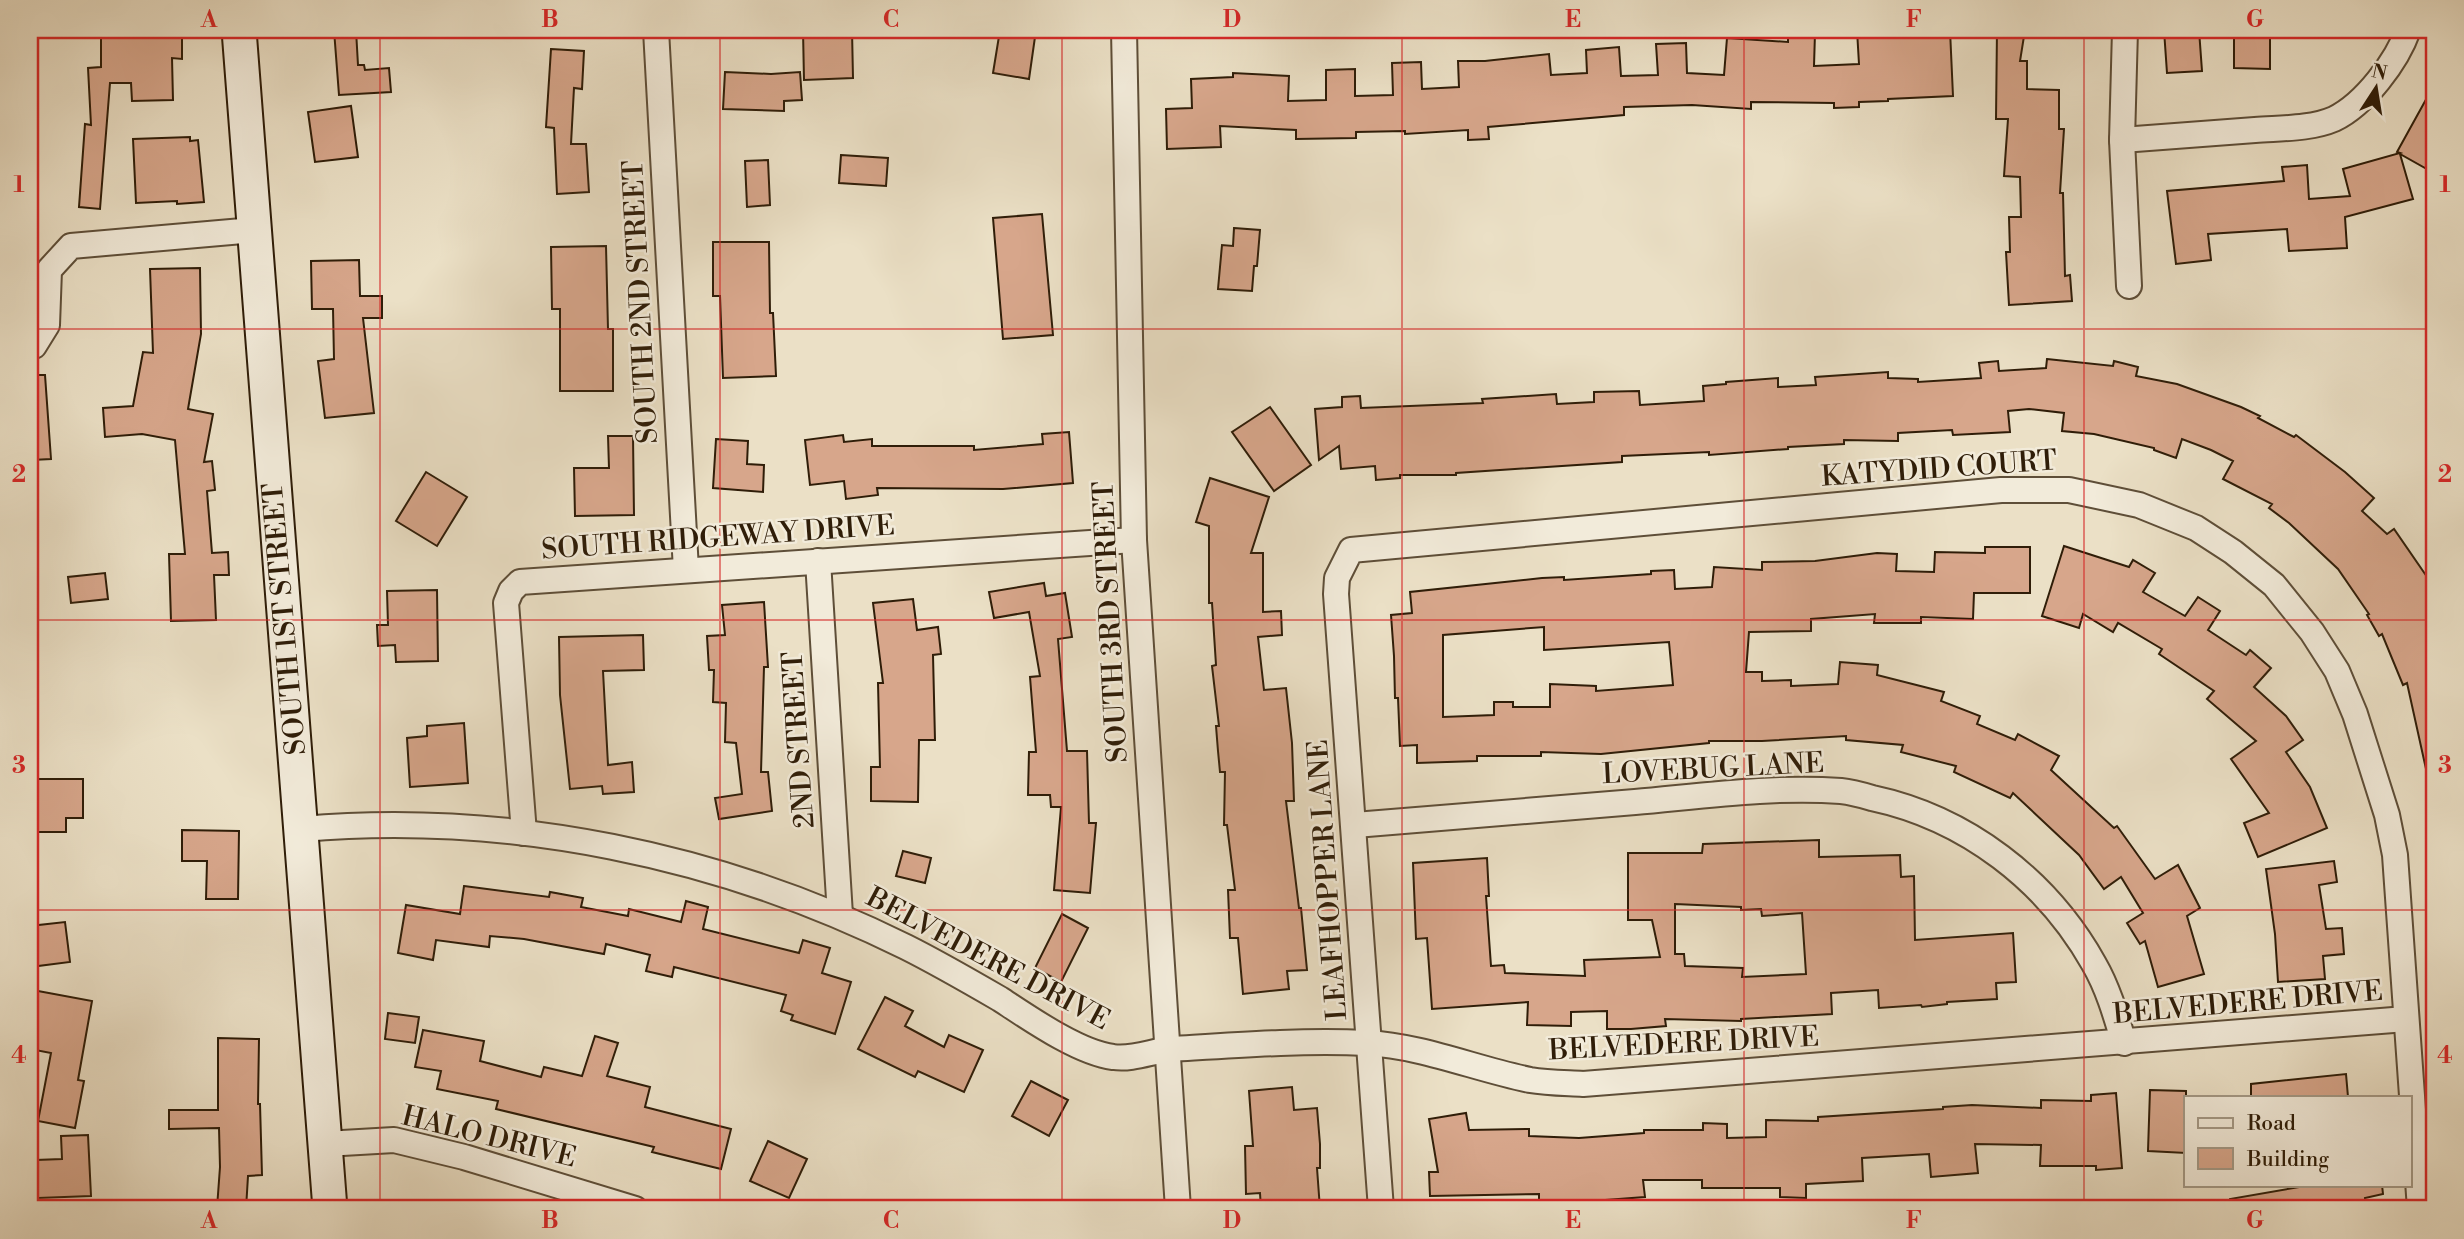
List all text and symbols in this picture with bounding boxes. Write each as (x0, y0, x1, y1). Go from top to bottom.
text: A (200, 6, 218, 34)
text: B (541, 6, 559, 34)
text: C (883, 6, 899, 34)
text: D (1223, 6, 1241, 34)
text: E (1565, 6, 1581, 34)
text: F (1906, 6, 1922, 34)
text: G (2246, 6, 2264, 34)
north arrow (2342, 52, 2412, 122)
text: N (2369, 59, 2389, 86)
street label: SOUTH 2ND STREET (616, 159, 666, 445)
text: 1 (13, 171, 25, 199)
text: 1 (2439, 171, 2451, 199)
street label: KATYDID COURT (1820, 443, 2058, 495)
text: 2 (12, 461, 26, 489)
text: 2 (2438, 461, 2452, 489)
street label: SOUTH 3RD STREET (1086, 480, 1136, 764)
street label: SOUTH 1ST STREET (256, 482, 314, 756)
street label: SOUTH RIDGEWAY DRIVE (540, 508, 896, 568)
street label: 2ND STREET (775, 650, 823, 830)
street label: LEAFHOPPER LANE (1301, 738, 1355, 1022)
street label: LOVEBUG LANE (1601, 746, 1825, 792)
text: 3 (12, 752, 26, 780)
text: 3 (2438, 752, 2452, 780)
street label: BELVEDERE DRIVE (859, 880, 1116, 1038)
street label: BELVEDERE DRIVE (2111, 974, 2384, 1032)
street label: BELVEDERE DRIVE (1547, 1019, 1820, 1069)
text: 4 (11, 1042, 27, 1070)
text: 4 (2437, 1042, 2453, 1070)
legend (2184, 1096, 2412, 1186)
street label: HALO DRIVE (398, 1098, 580, 1176)
text: Road (2247, 1111, 2296, 1137)
text: Building (2246, 1147, 2329, 1173)
text: A (200, 1207, 218, 1235)
text: B (541, 1207, 559, 1235)
text: C (883, 1207, 899, 1235)
text: D (1223, 1207, 1241, 1235)
text: E (1565, 1207, 1581, 1235)
text: F (1906, 1207, 1922, 1235)
text: G (2246, 1207, 2264, 1235)

